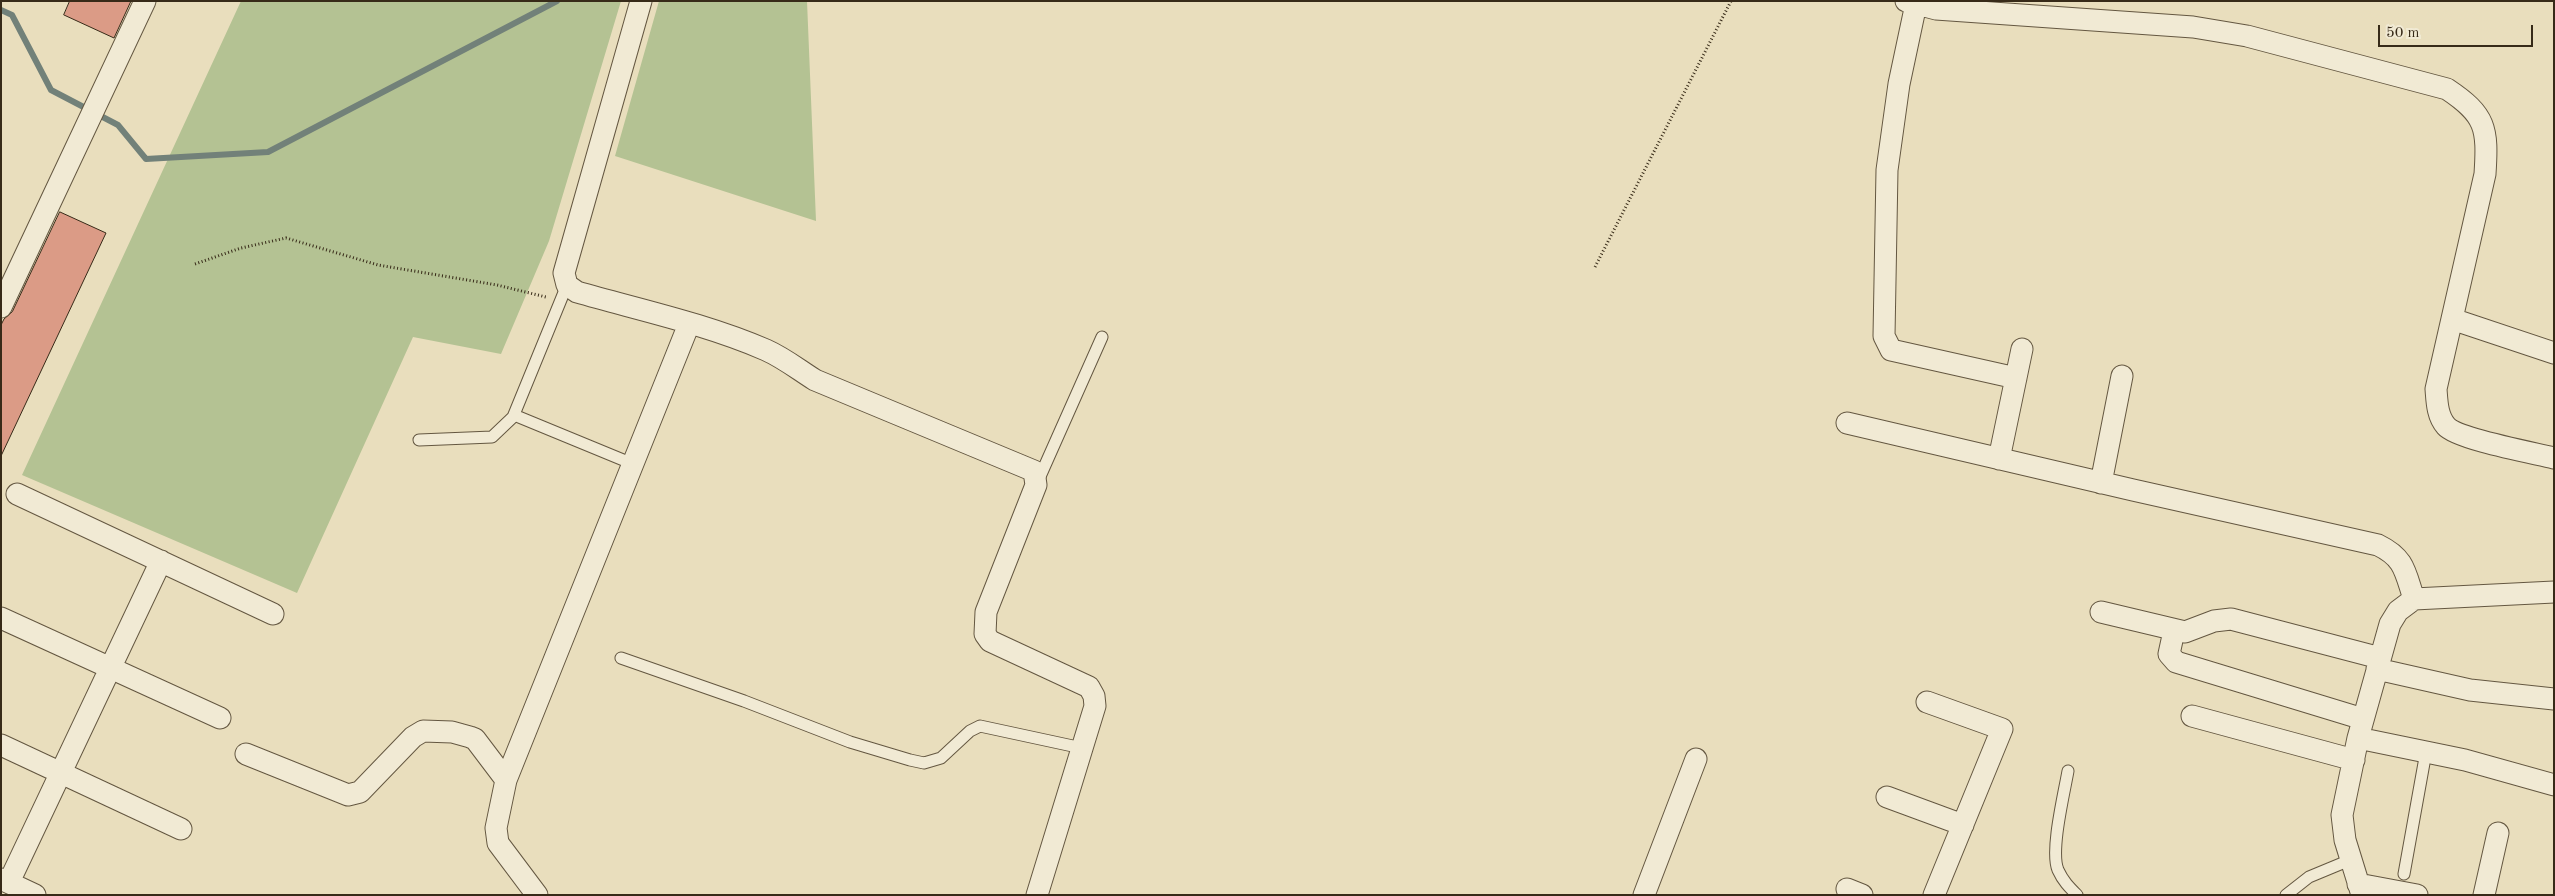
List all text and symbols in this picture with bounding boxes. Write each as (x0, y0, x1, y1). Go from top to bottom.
scale bar (2380, 15, 2535, 47)
text: 50 m (2386, 26, 2420, 41)

